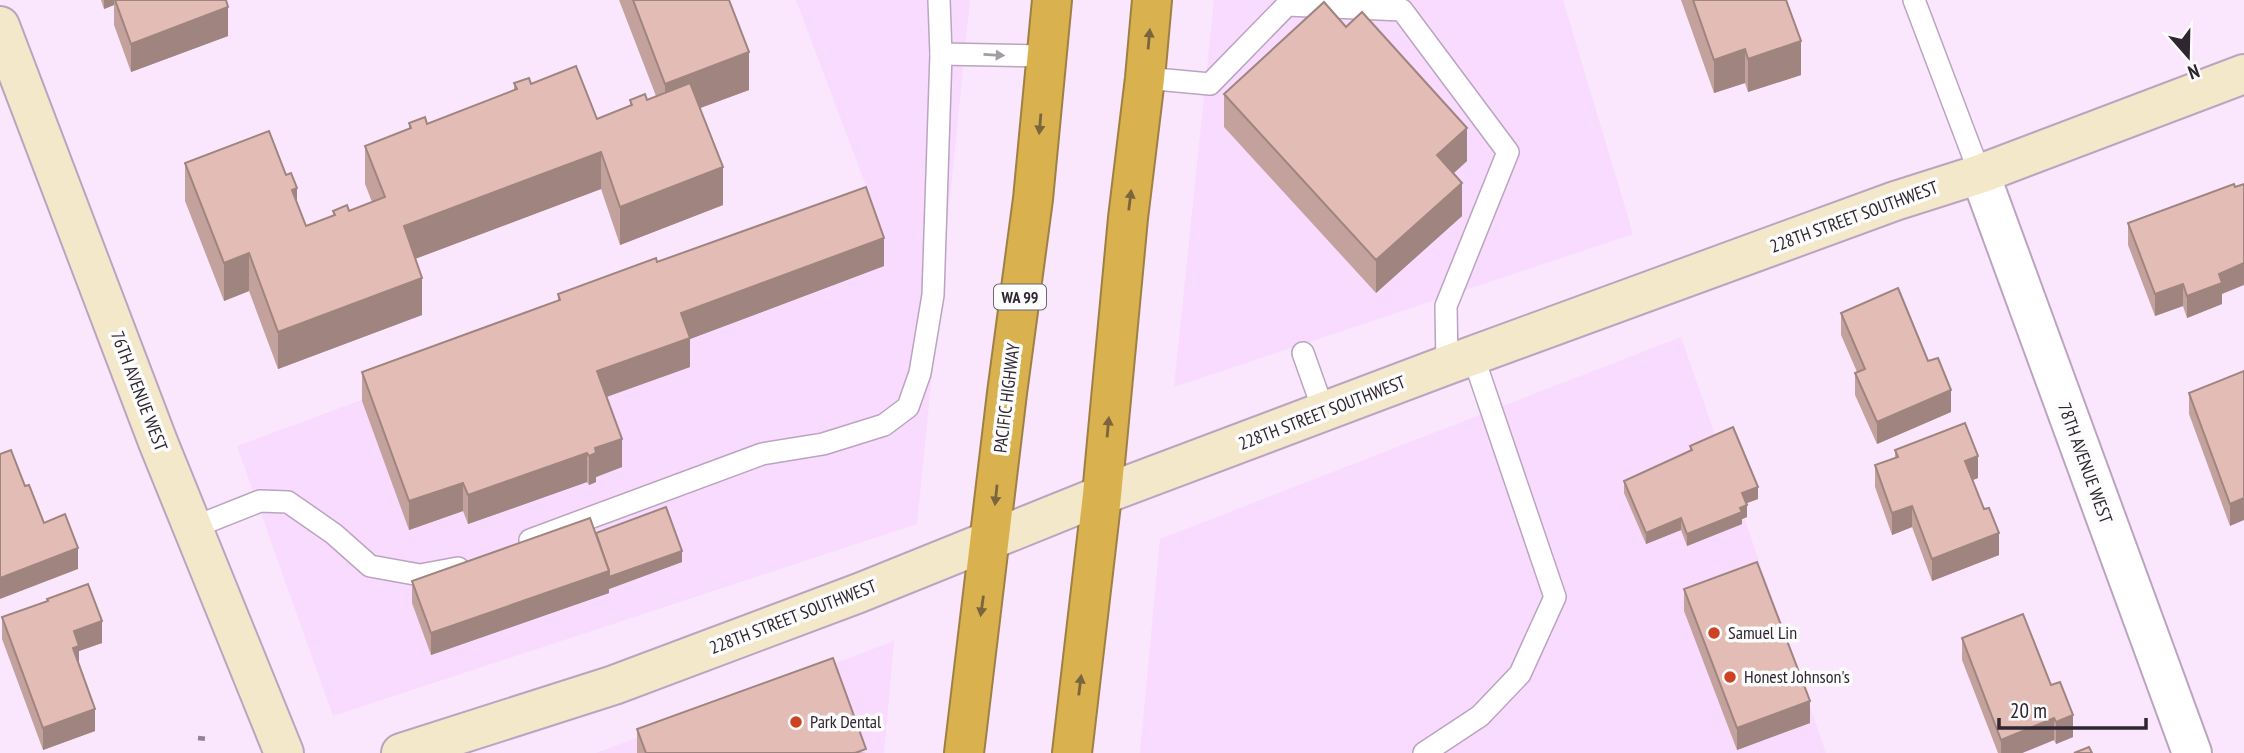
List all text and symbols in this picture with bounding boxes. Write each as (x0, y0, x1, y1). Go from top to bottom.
north arrow (2153, 21, 2223, 91)
one-way arrow (1144, 28, 1155, 50)
one-way arrow (983, 49, 1005, 60)
text: N (2185, 59, 2203, 85)
one-way arrow (1035, 113, 1046, 135)
street label: 228TH STREET SOUTHWEST (1767, 175, 1941, 258)
one-way arrow (1124, 189, 1135, 211)
road number: WA 99 (994, 284, 1046, 310)
street label: 76TH AVENUE WEST (106, 327, 173, 454)
street label: PACIFIC HIGHWAY (988, 341, 1025, 454)
street label: 228TH STREET SOUTHWEST (1235, 370, 1409, 455)
street label: 78TH AVENUE WEST (2053, 399, 2118, 526)
one-way arrow (1103, 416, 1114, 438)
one-way arrow (990, 485, 1001, 507)
street label: 228TH STREET SOUTHWEST (706, 574, 880, 659)
one-way arrow (977, 596, 988, 618)
place label: Samuel Lin (1728, 621, 1797, 644)
marker: Samuel Lin (1706, 625, 1722, 641)
place label: Honest Johnson's (1744, 665, 1850, 688)
marker: Honest Johnson's (1722, 669, 1738, 685)
one-way arrow (1075, 674, 1086, 696)
scale bar (1999, 686, 2146, 730)
text: 20 m (2010, 697, 2047, 724)
place label: Park Dental (810, 710, 882, 733)
marker: Park Dental (788, 714, 804, 730)

